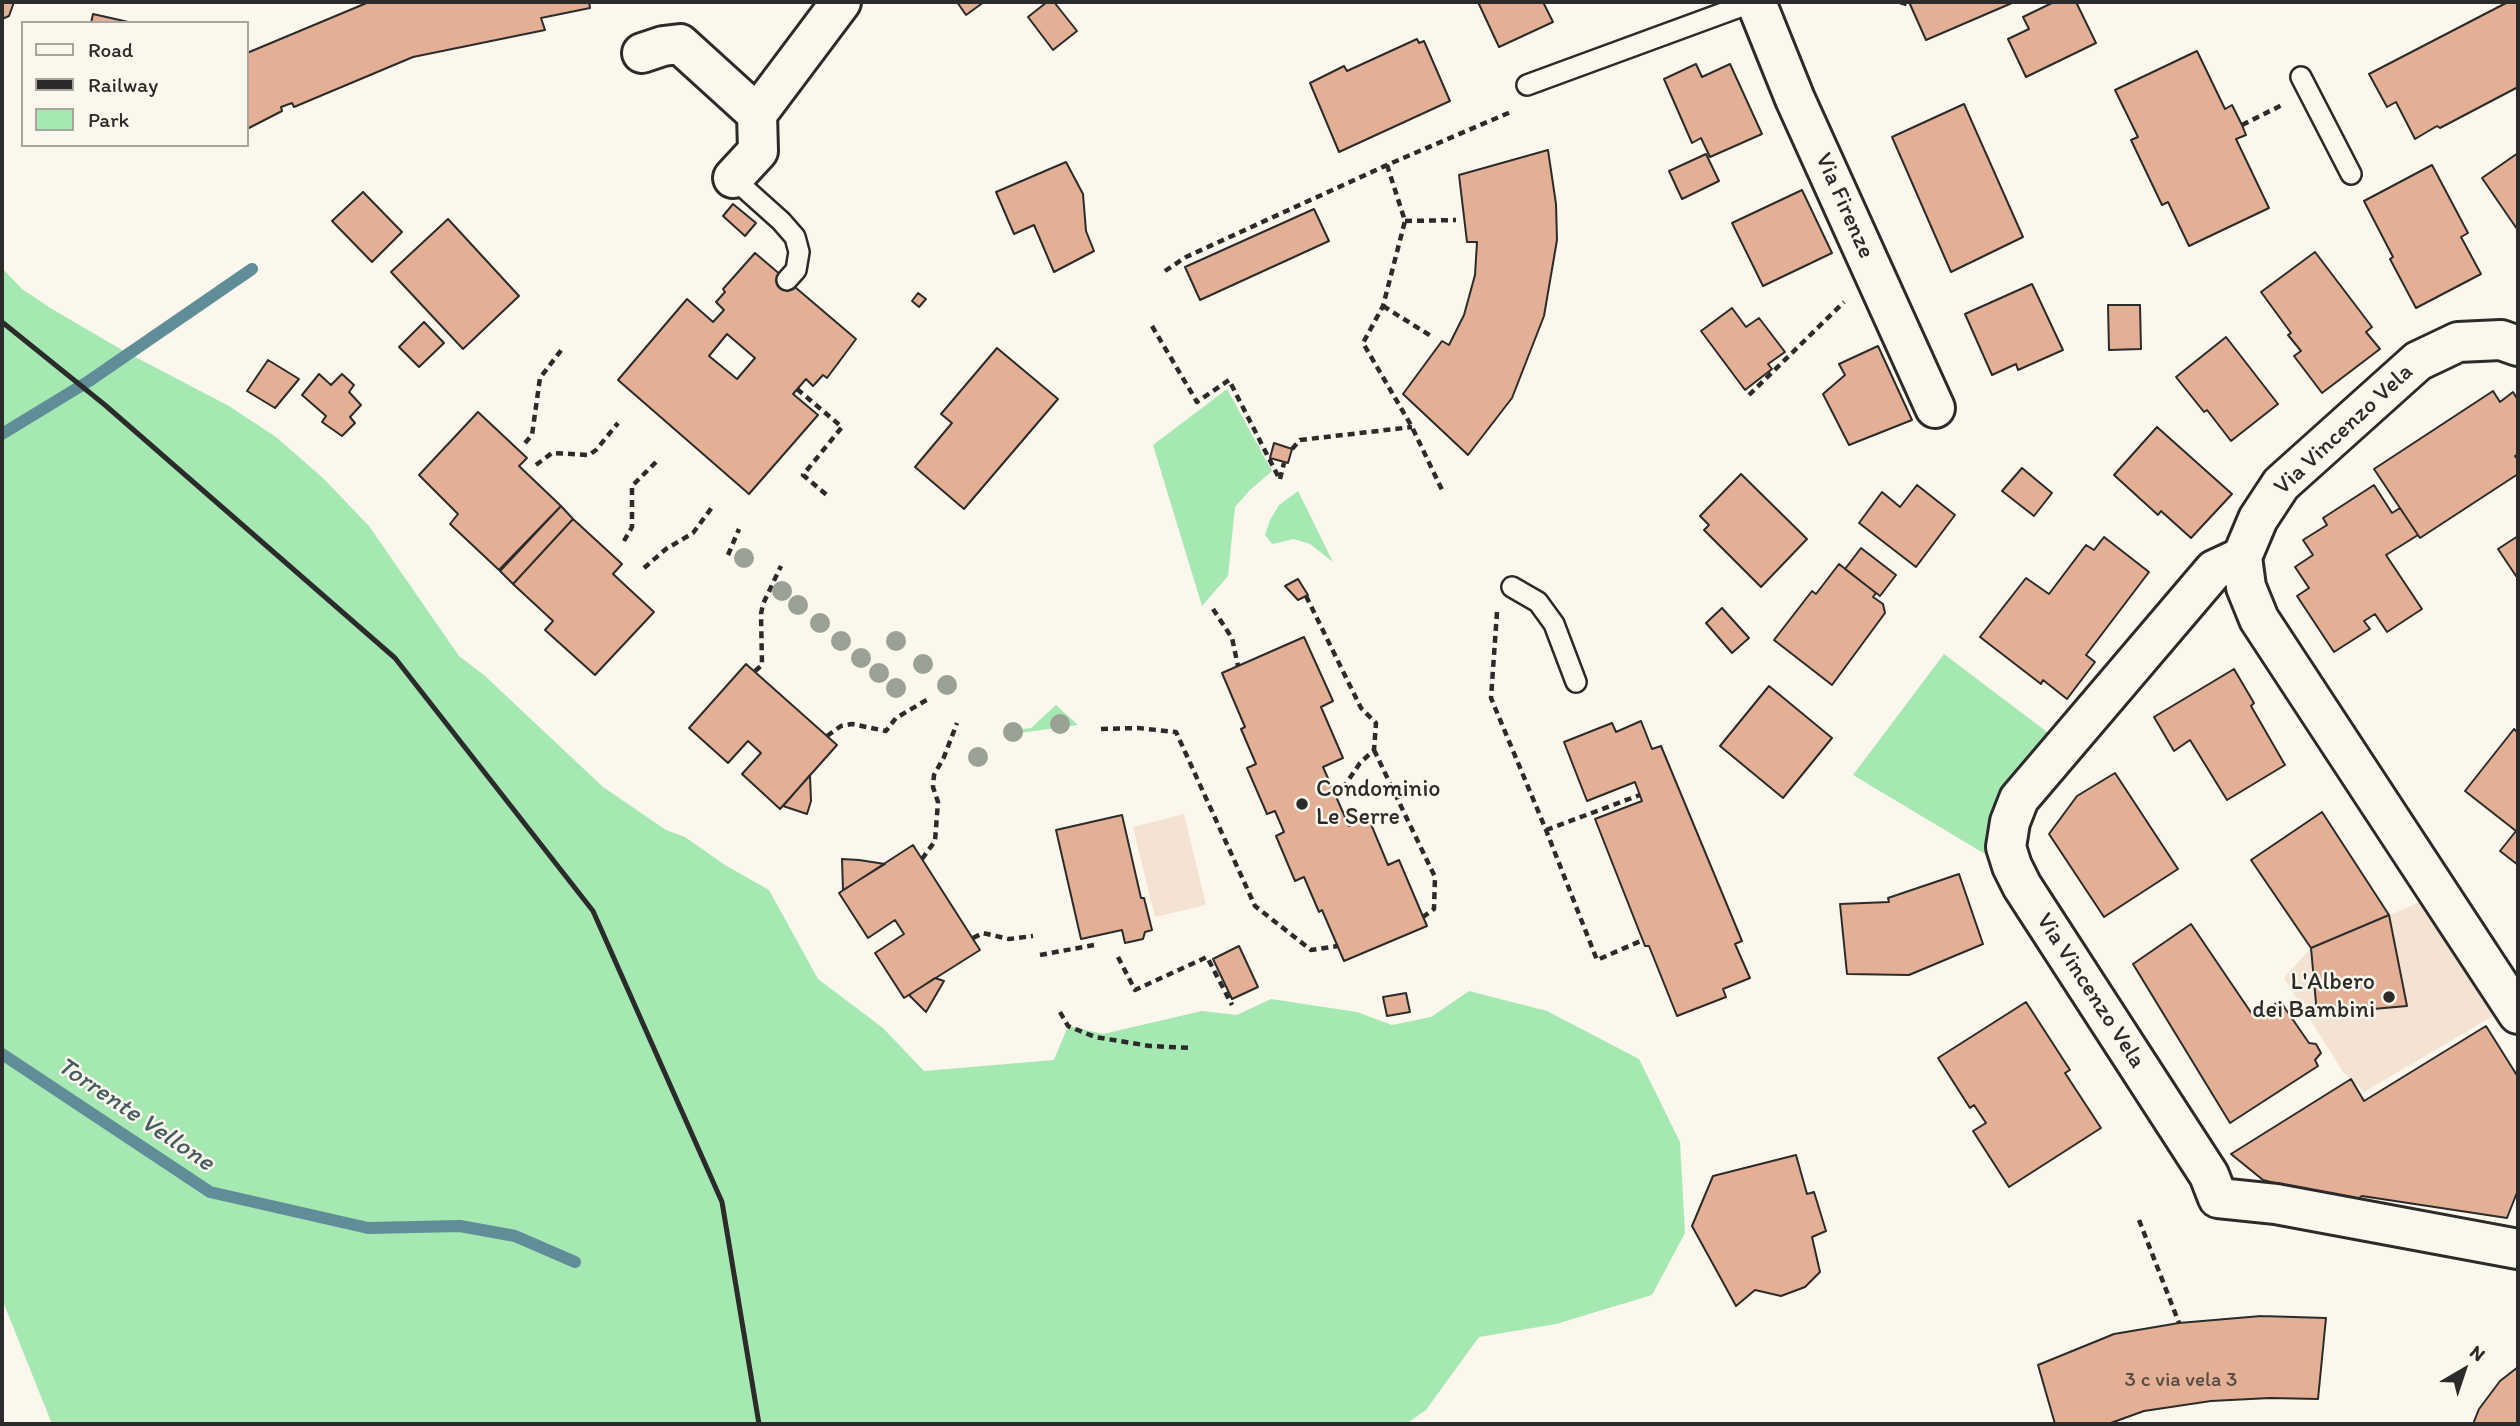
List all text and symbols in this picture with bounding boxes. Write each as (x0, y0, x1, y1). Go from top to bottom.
legend (21, 21, 248, 147)
text: Road (88, 37, 133, 62)
text: Railway (88, 72, 158, 97)
text: Park (88, 107, 129, 132)
street label: Via Firenze (1808, 149, 1880, 263)
street label: Via Vincenzo Vela (2269, 358, 2419, 502)
place label: Condominio Le Serre (1316, 776, 1441, 832)
marker: Condominio Le Serre (1294, 796, 1310, 812)
street label: Via Vincenzo Vela (2029, 908, 2151, 1074)
place label: L'Albero dei Bambini (2252, 969, 2375, 1025)
marker: L'Albero dei Bambini (2381, 989, 2397, 1005)
water label: Torrente Vellone (51, 1051, 219, 1179)
north arrow (2429, 1335, 2499, 1405)
text: N (2465, 1340, 2490, 1366)
house number: 3 c via vela 3 (2124, 1368, 2238, 1394)

